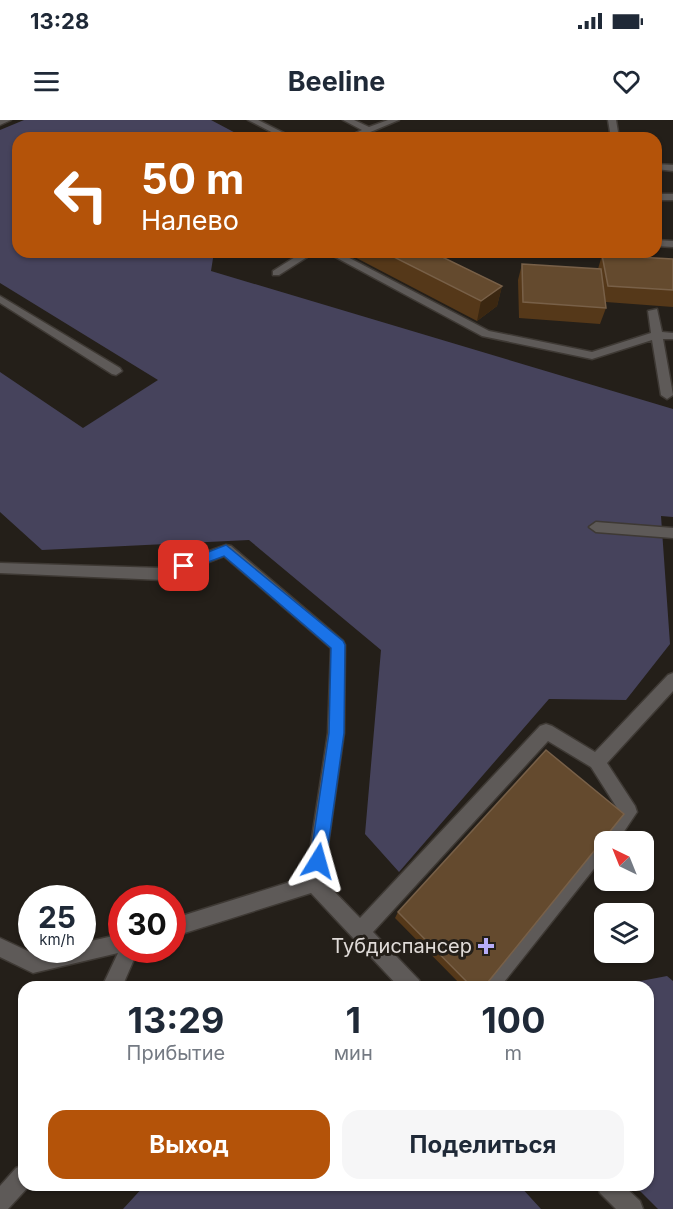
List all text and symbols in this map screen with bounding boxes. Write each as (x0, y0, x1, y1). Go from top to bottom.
text: 13:28 (30, 8, 89, 34)
icon: menu (30, 65, 63, 98)
text: Beeline (288, 65, 385, 98)
icon: heart (610, 65, 643, 98)
text: 50 m (141, 153, 244, 204)
icon: left (42, 156, 120, 234)
text: Налево (141, 204, 239, 237)
pin (158, 540, 209, 591)
icon: arrive (167, 549, 200, 582)
position arrow (286, 829, 350, 893)
north arrow (594, 831, 654, 891)
map controls (594, 831, 654, 963)
speed limit sign: 30 (108, 885, 186, 963)
text: 25 (38, 899, 76, 935)
button: layers (594, 903, 654, 963)
text: km/h (39, 930, 75, 949)
place label: Тубдиспансер (331, 934, 472, 958)
marker: Тубдиспансер (477, 937, 495, 955)
text: 13:29 (127, 998, 224, 1042)
text: 1 (345, 998, 361, 1042)
text: 100 (481, 998, 545, 1042)
text: Прибытие (127, 1041, 225, 1065)
text: мин (334, 1041, 373, 1065)
text: m (505, 1041, 522, 1065)
button: Выход (48, 1110, 330, 1179)
button: Поделиться (342, 1110, 624, 1179)

